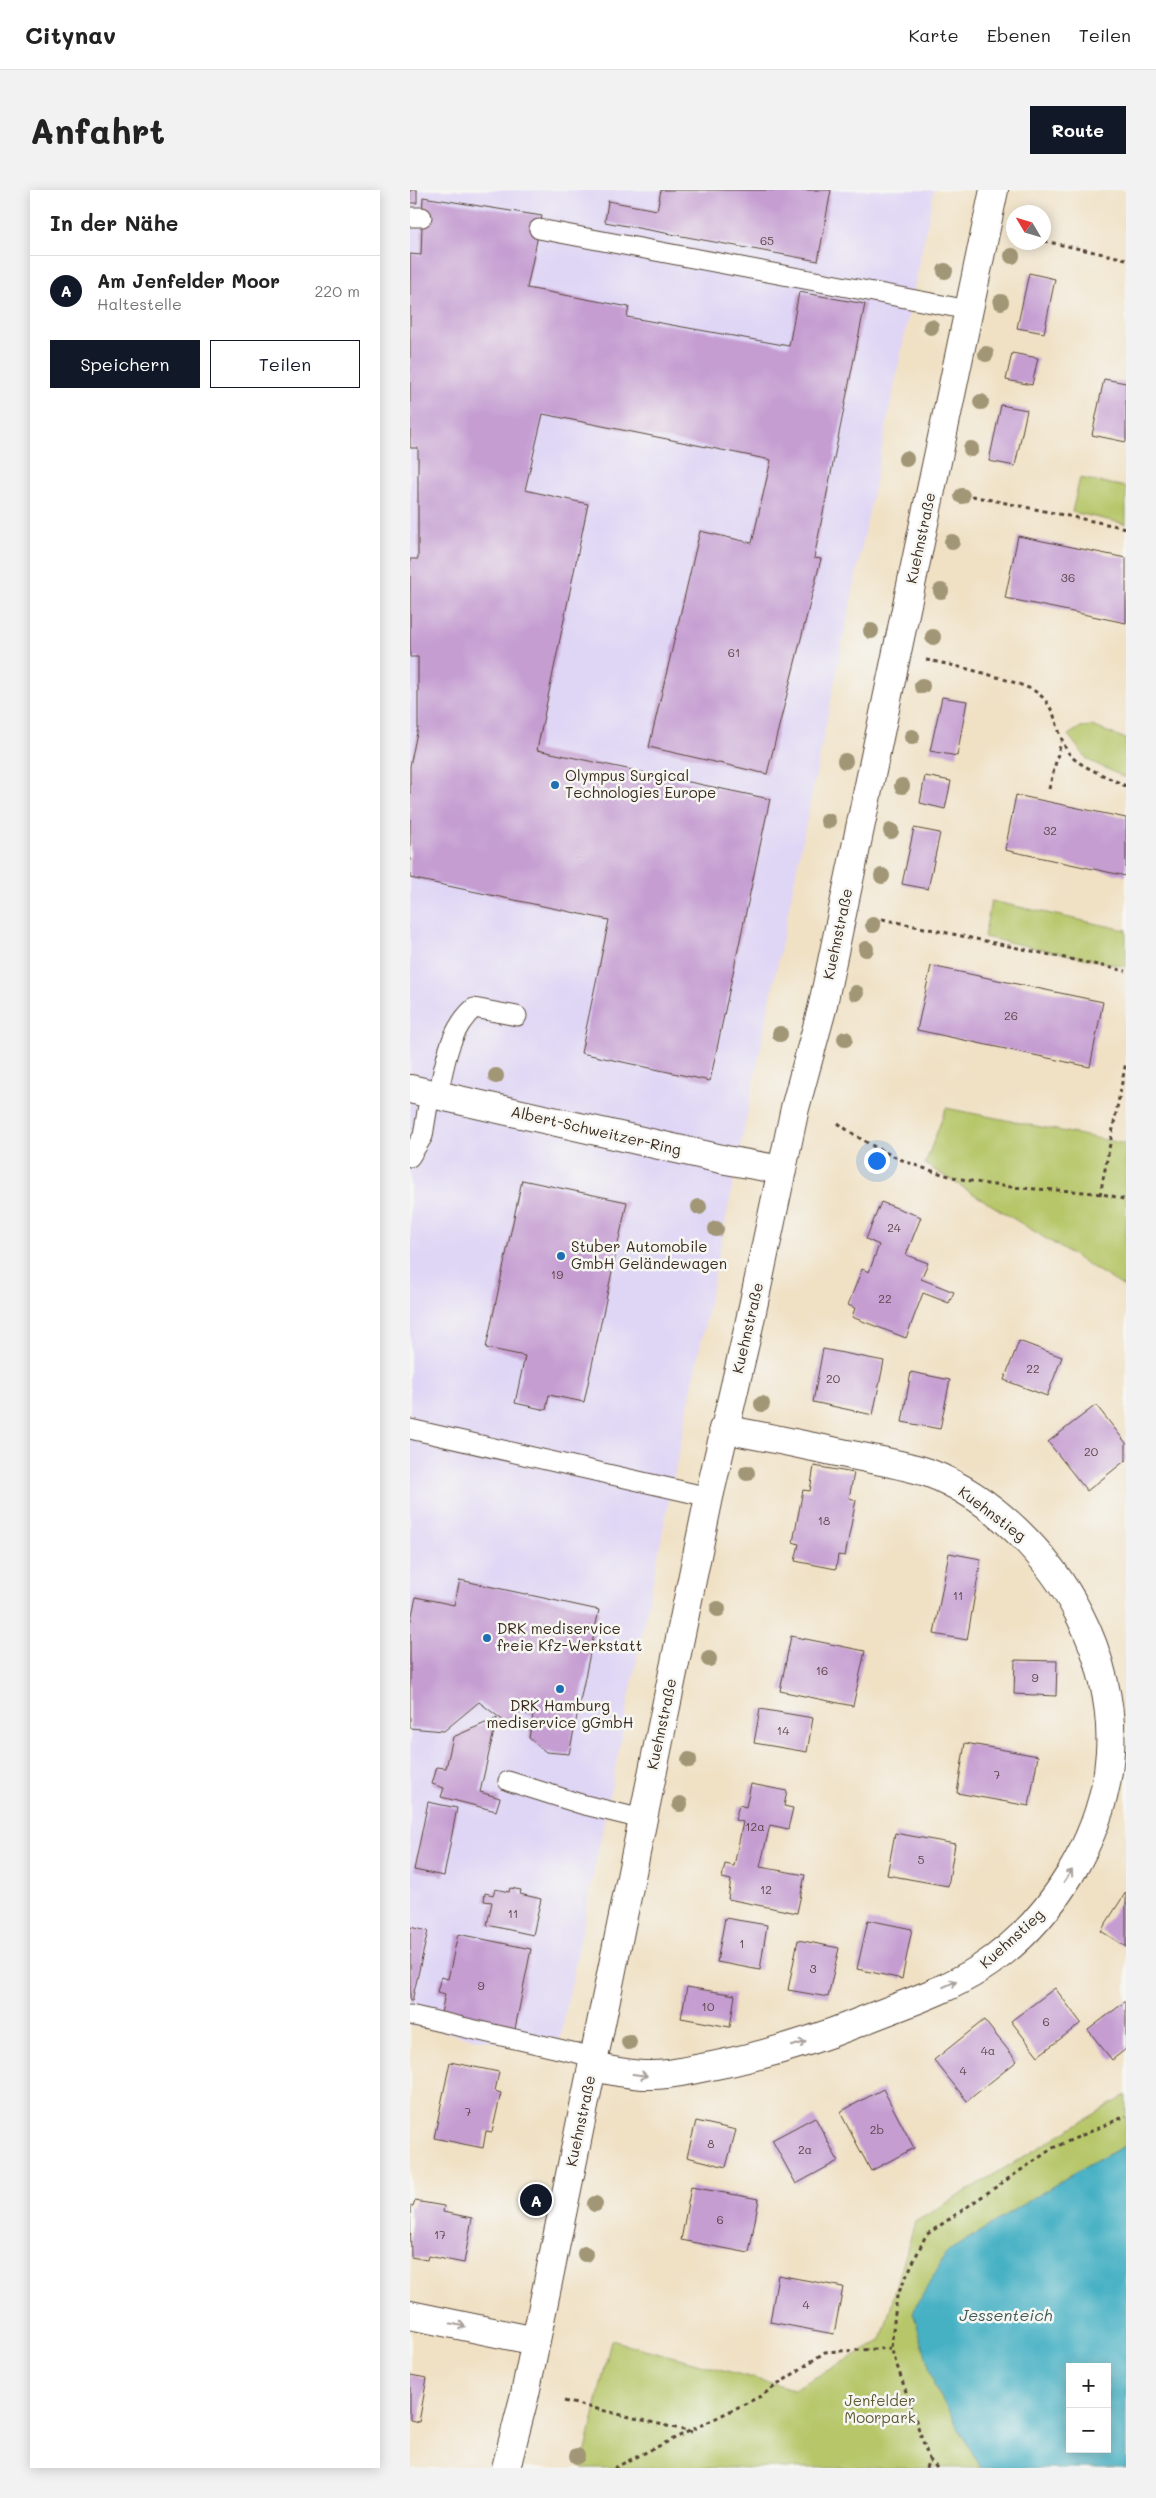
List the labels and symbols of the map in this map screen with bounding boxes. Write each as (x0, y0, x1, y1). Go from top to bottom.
north arrow (1006, 205, 1051, 250)
house number: 65 (760, 232, 774, 248)
street label: Kuehnstraße (901, 490, 939, 585)
house number: 36 (1061, 569, 1075, 585)
house number: 61 (728, 644, 740, 660)
place label: Olympus Surgical Technologies Europe (565, 765, 716, 802)
marker: Olympus Surgical Technologies Europe (549, 779, 561, 791)
house number: 32 (1043, 822, 1057, 838)
street label: Kuehnstraße (818, 886, 856, 981)
house number: 26 (1004, 1007, 1018, 1023)
street label: Albert-Schweitzer-Ring (509, 1101, 684, 1159)
your location (864, 1148, 890, 1174)
house number: 24 (887, 1219, 901, 1235)
place label: Stuber Automobile GmbH Geländewagen (571, 1236, 727, 1273)
marker: Stuber Automobile GmbH Geländewagen (555, 1250, 567, 1262)
house number: 19 (551, 1266, 563, 1282)
street label: Kuehnstraße (727, 1280, 767, 1375)
house number: 22 (878, 1290, 892, 1306)
house number: 22 (1026, 1360, 1040, 1376)
house number: 20 (826, 1370, 841, 1386)
house number: 20 (1084, 1443, 1099, 1459)
street label: Kuehnstieg (955, 1481, 1031, 1545)
house number: 18 (818, 1512, 830, 1528)
house number: 11 (953, 1587, 963, 1603)
place label: DRK mediservice freie Kfz-Werkstatt (497, 1618, 642, 1655)
marker: DRK mediservice freie Kfz-Werkstatt (481, 1632, 493, 1644)
house number: 16 (816, 1662, 828, 1678)
house number: 9 (1031, 1669, 1039, 1685)
street label: Kuehnstraße (642, 1676, 680, 1771)
marker: DRK Hamburg mediservice gGmbH (554, 1683, 566, 1695)
place label: DRK Hamburg mediservice gGmbH (487, 1695, 633, 1732)
house number: 14 (777, 1722, 789, 1738)
house number: 7 (994, 1766, 1001, 1782)
house number: 12a (745, 1818, 765, 1834)
house number: 5 (918, 1851, 925, 1867)
one-way arrow (1063, 1869, 1073, 1883)
house number: 12 (760, 1881, 772, 1897)
street label: Kuehnstieg (975, 1904, 1048, 1972)
house number: 11 (508, 1905, 518, 1921)
house number: 1 (739, 1935, 745, 1951)
house number: 3 (809, 1960, 817, 1976)
house number: 9 (477, 1977, 485, 1993)
one-way arrow (942, 1979, 957, 1988)
house number: 10 (702, 1998, 715, 2014)
house number: 6 (1042, 2013, 1050, 2029)
one-way arrow (791, 2038, 807, 2048)
house number: 4a (981, 2042, 995, 2058)
house number: 4 (959, 2062, 967, 2078)
one-way arrow (632, 2070, 648, 2080)
street label: Kuehnstraße (561, 2073, 599, 2168)
house number: 7 (465, 2103, 472, 2119)
house number: 2b (870, 2121, 884, 2137)
house number: 8 (707, 2135, 715, 2151)
house number: 2a (798, 2141, 812, 2157)
pin: A (520, 2181, 552, 2219)
house number: 6 (716, 2211, 724, 2227)
house number: 17 (434, 2226, 446, 2242)
house number: 4 (802, 2296, 810, 2312)
water label: Jessenteich (959, 2304, 1053, 2325)
one-way arrow (449, 2320, 465, 2330)
park label: Jenfelder Moorpark (844, 2390, 916, 2427)

